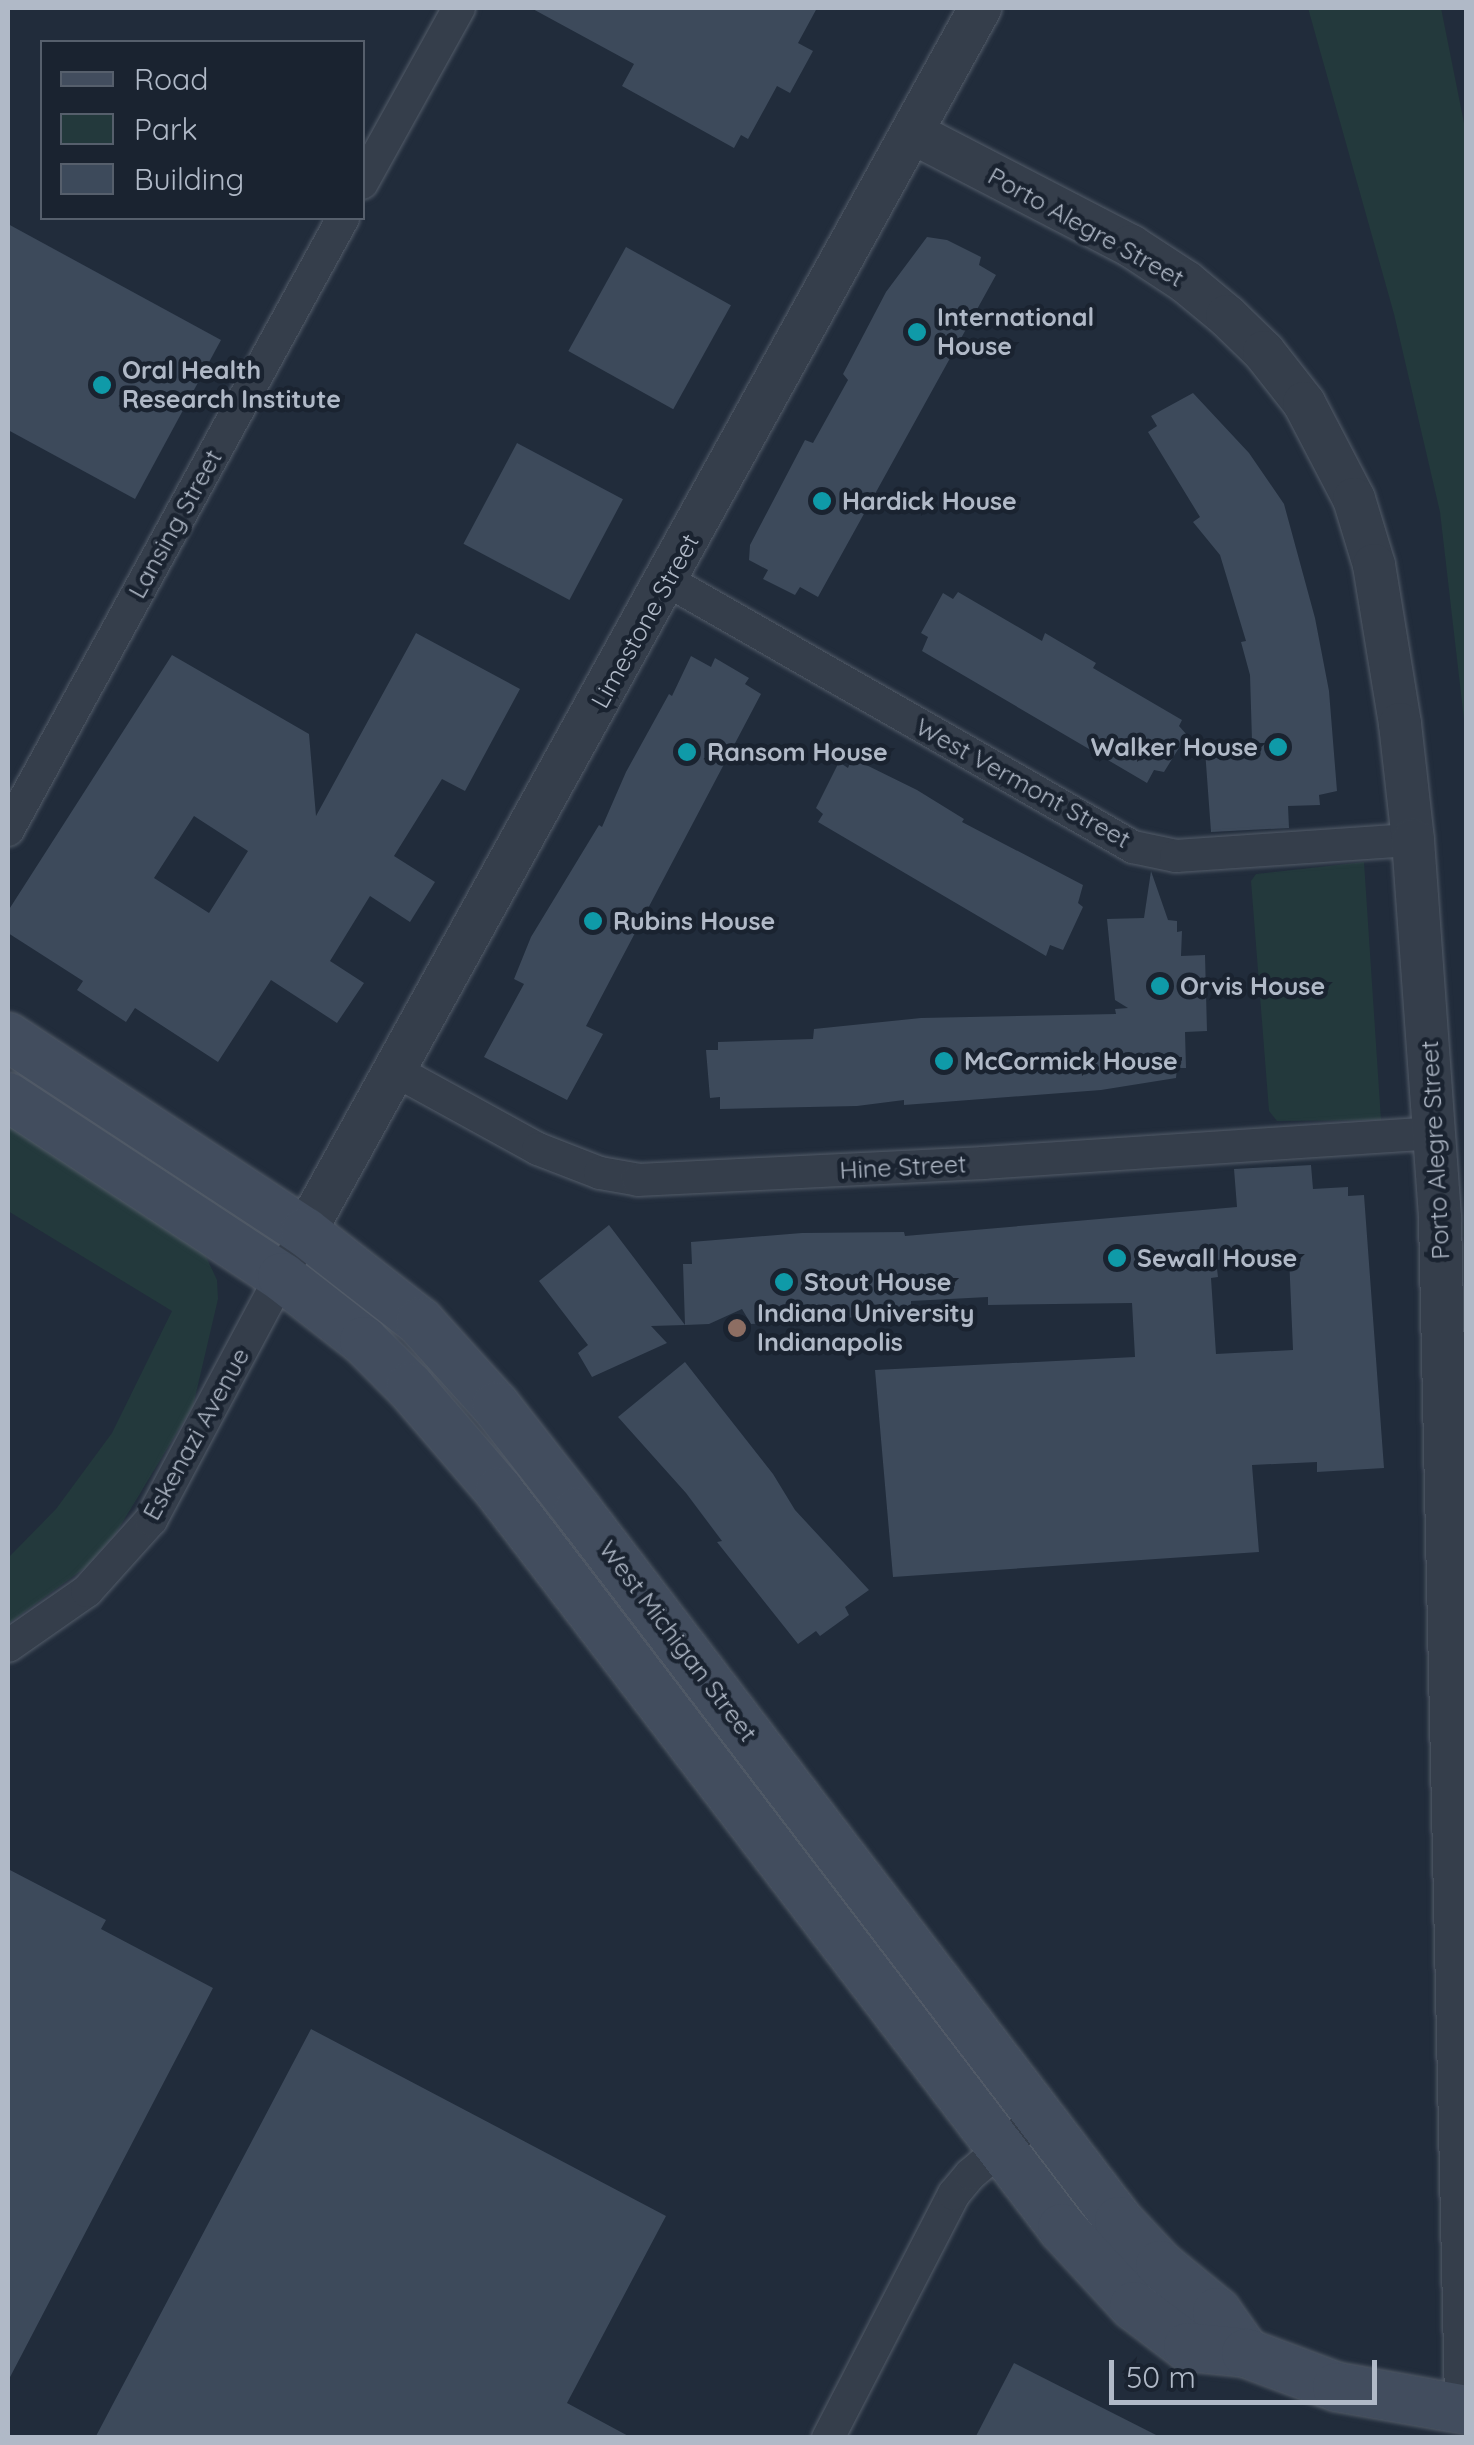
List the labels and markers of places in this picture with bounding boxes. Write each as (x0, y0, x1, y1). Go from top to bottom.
place label: International House (937, 303, 1094, 362)
marker: International House (906, 321, 928, 343)
place label: Oral Health Research Institute (122, 356, 341, 415)
marker: Oral Health Research Institute (91, 374, 113, 396)
place label: Hardick House (842, 486, 1017, 516)
marker: Hardick House (811, 490, 833, 512)
place label: Walker House (1091, 732, 1258, 762)
marker: Walker House (1267, 736, 1289, 758)
place label: Ransom House (707, 737, 888, 767)
marker: Ransom House (676, 741, 698, 763)
place label: Rubins House (613, 906, 775, 936)
marker: Rubins House (582, 910, 604, 932)
place label: Orvis House (1180, 971, 1325, 1001)
marker: Orvis House (1149, 975, 1171, 997)
place label: McCormick House (964, 1046, 1178, 1076)
marker: McCormick House (933, 1050, 955, 1072)
place label: Sewall House (1137, 1243, 1297, 1273)
marker: Sewall House (1106, 1247, 1128, 1269)
place label: Stout House (804, 1267, 952, 1297)
marker: Stout House (773, 1271, 795, 1293)
place label: Indiana University Indianapolis (757, 1299, 974, 1358)
marker: Indiana University Indianapolis (726, 1317, 748, 1339)

